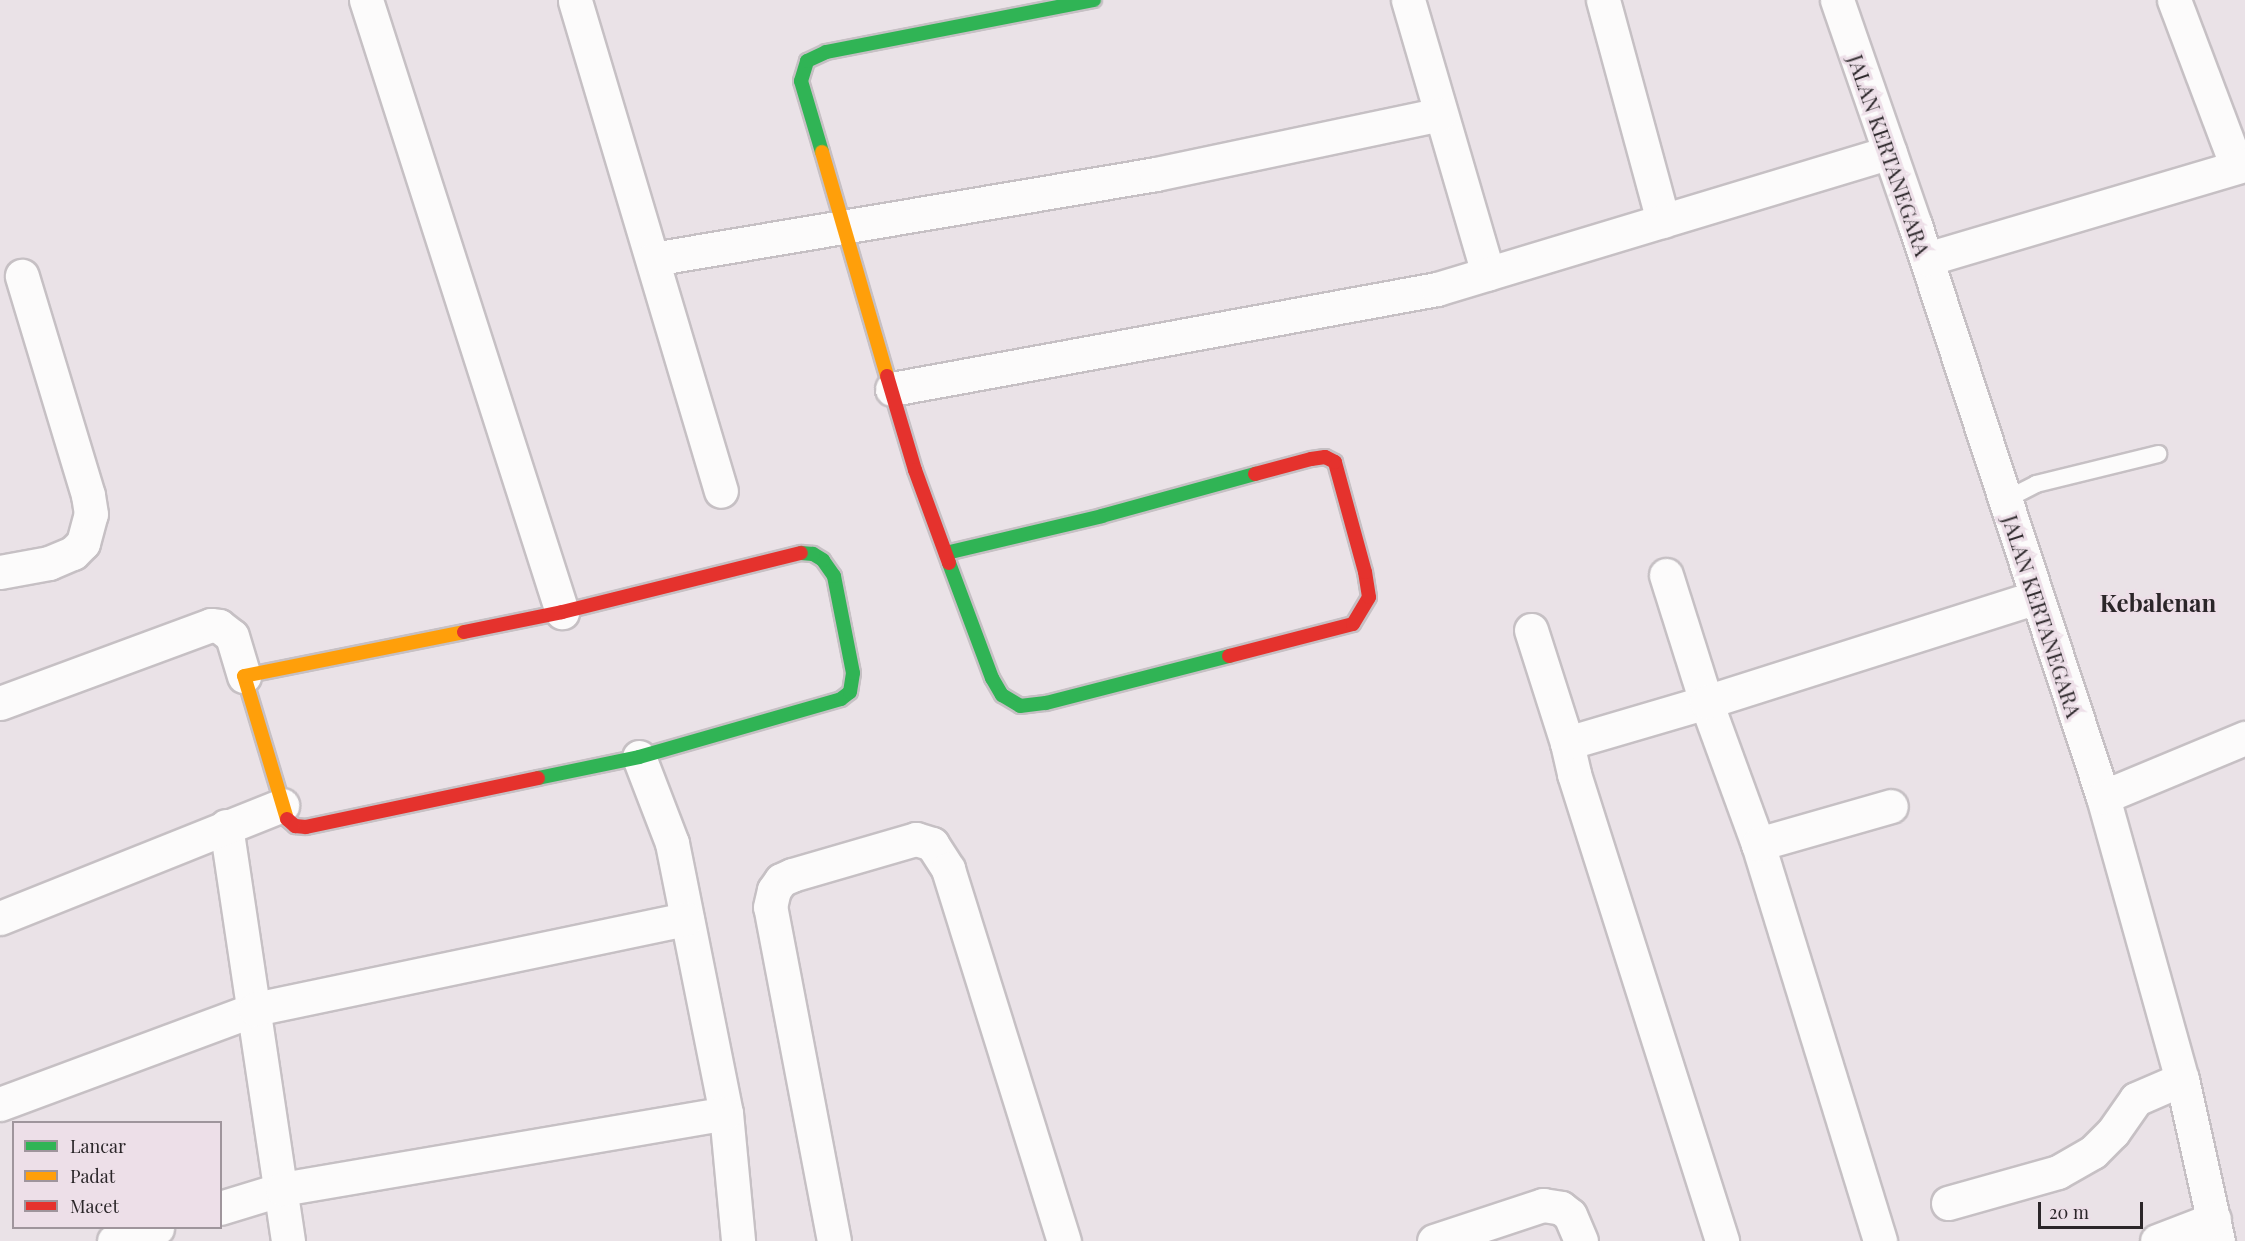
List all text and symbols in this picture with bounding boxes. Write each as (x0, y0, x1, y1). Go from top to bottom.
street label: JALAN KERTANEGARA (1844, 51, 1936, 259)
street label: JALAN KERTANEGARA (1998, 511, 2088, 721)
district label: Kebalenan (2100, 589, 2216, 617)
legend (12, 1121, 222, 1229)
text: Lancar (70, 1134, 126, 1158)
text: Padat (70, 1164, 115, 1188)
scale bar (2041, 1190, 2146, 1228)
text: Macet (70, 1194, 119, 1218)
text: 20 m (2049, 1200, 2089, 1224)

